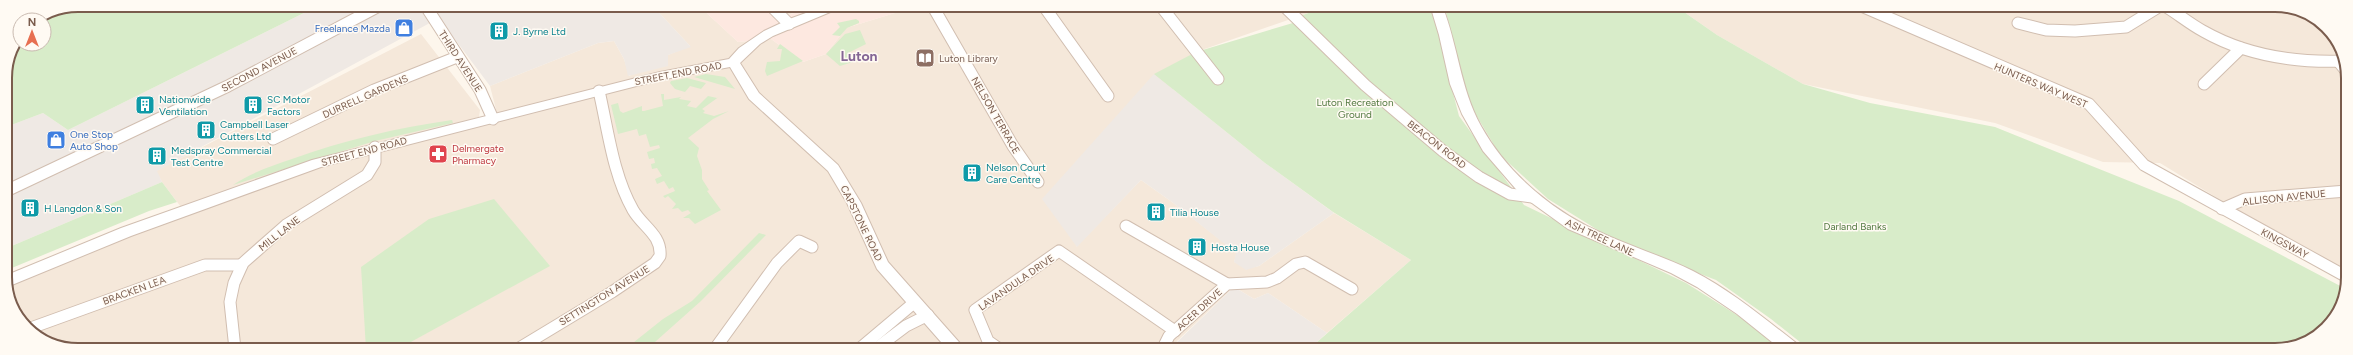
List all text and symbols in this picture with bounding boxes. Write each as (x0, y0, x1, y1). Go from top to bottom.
north arrow (12, 12, 52, 52)
text: N (28, 16, 36, 29)
shop icon: Freelance Mazda (393, 17, 415, 39)
building icon: J. Byrne Ltd (488, 20, 510, 42)
place label: Freelance Mazda (315, 22, 390, 35)
place label: J. Byrne Ltd (513, 25, 566, 38)
street label: THIRD AVENUE (436, 28, 485, 95)
street label: SECOND AVENUE (219, 44, 299, 95)
library icon: Luton Library (914, 47, 936, 69)
district label: Luton (840, 48, 878, 65)
place label: Luton Library (939, 52, 999, 65)
street label: STREET END ROAD (633, 59, 723, 88)
street label: HUNTERS WAY WEST (1992, 60, 2090, 111)
street label: DURRELL GARDENS (320, 72, 410, 121)
street label: NELSON TERRACE (968, 74, 1023, 156)
place label: Nationwide Ventilation (159, 93, 211, 118)
place label: SC Motor Factors (267, 93, 311, 118)
building icon: Nationwide Ventilation (134, 94, 156, 116)
building icon: SC Motor Factors (242, 94, 264, 116)
park label: Luton Recreation Ground (1317, 96, 1394, 121)
street label: BEACON ROAD (1405, 117, 1469, 172)
place label: Campbell Laser Cutters Ltd (220, 118, 289, 143)
building icon: Campbell Laser Cutters Ltd (195, 119, 217, 141)
place label: One Stop Auto Shop (70, 128, 118, 153)
shop icon: One Stop Auto Shop (45, 129, 67, 151)
street label: STREET END ROAD (320, 134, 409, 169)
place label: Delmergate Pharmacy (452, 142, 505, 167)
pharmacy icon: Delmergate Pharmacy (427, 143, 449, 165)
place label: Medspray Commercial Test Centre (171, 144, 271, 169)
building icon: Medspray Commercial Test Centre (146, 145, 168, 167)
place label: Nelson Court Care Centre (986, 161, 1046, 186)
building icon: Nelson Court Care Centre (961, 162, 983, 184)
street label: CAPSTONE ROAD (838, 183, 886, 263)
street label: ALLISON AVENUE (2242, 187, 2327, 208)
building icon: H Langdon & Son (19, 197, 41, 219)
building icon: Tilia House (1145, 201, 1167, 223)
place label: H Langdon & Son (44, 202, 122, 215)
place label: Tilia House (1170, 206, 1219, 219)
street label: MILL LANE (256, 213, 303, 254)
street label: ASH TREE LANE (1563, 216, 1636, 259)
park label: Darland Banks (1824, 220, 1887, 233)
street label: KINGSWAY (2259, 225, 2311, 261)
building icon: Hosta House (1186, 236, 1208, 258)
place label: Hosta House (1211, 241, 1270, 254)
street label: LAVANDULA DRIVE (976, 251, 1057, 313)
street label: SETTINGTON AVENUE (556, 262, 652, 329)
street label: BRACKEN LEA (101, 273, 168, 308)
street label: ACER DRIVE (1174, 285, 1225, 333)

